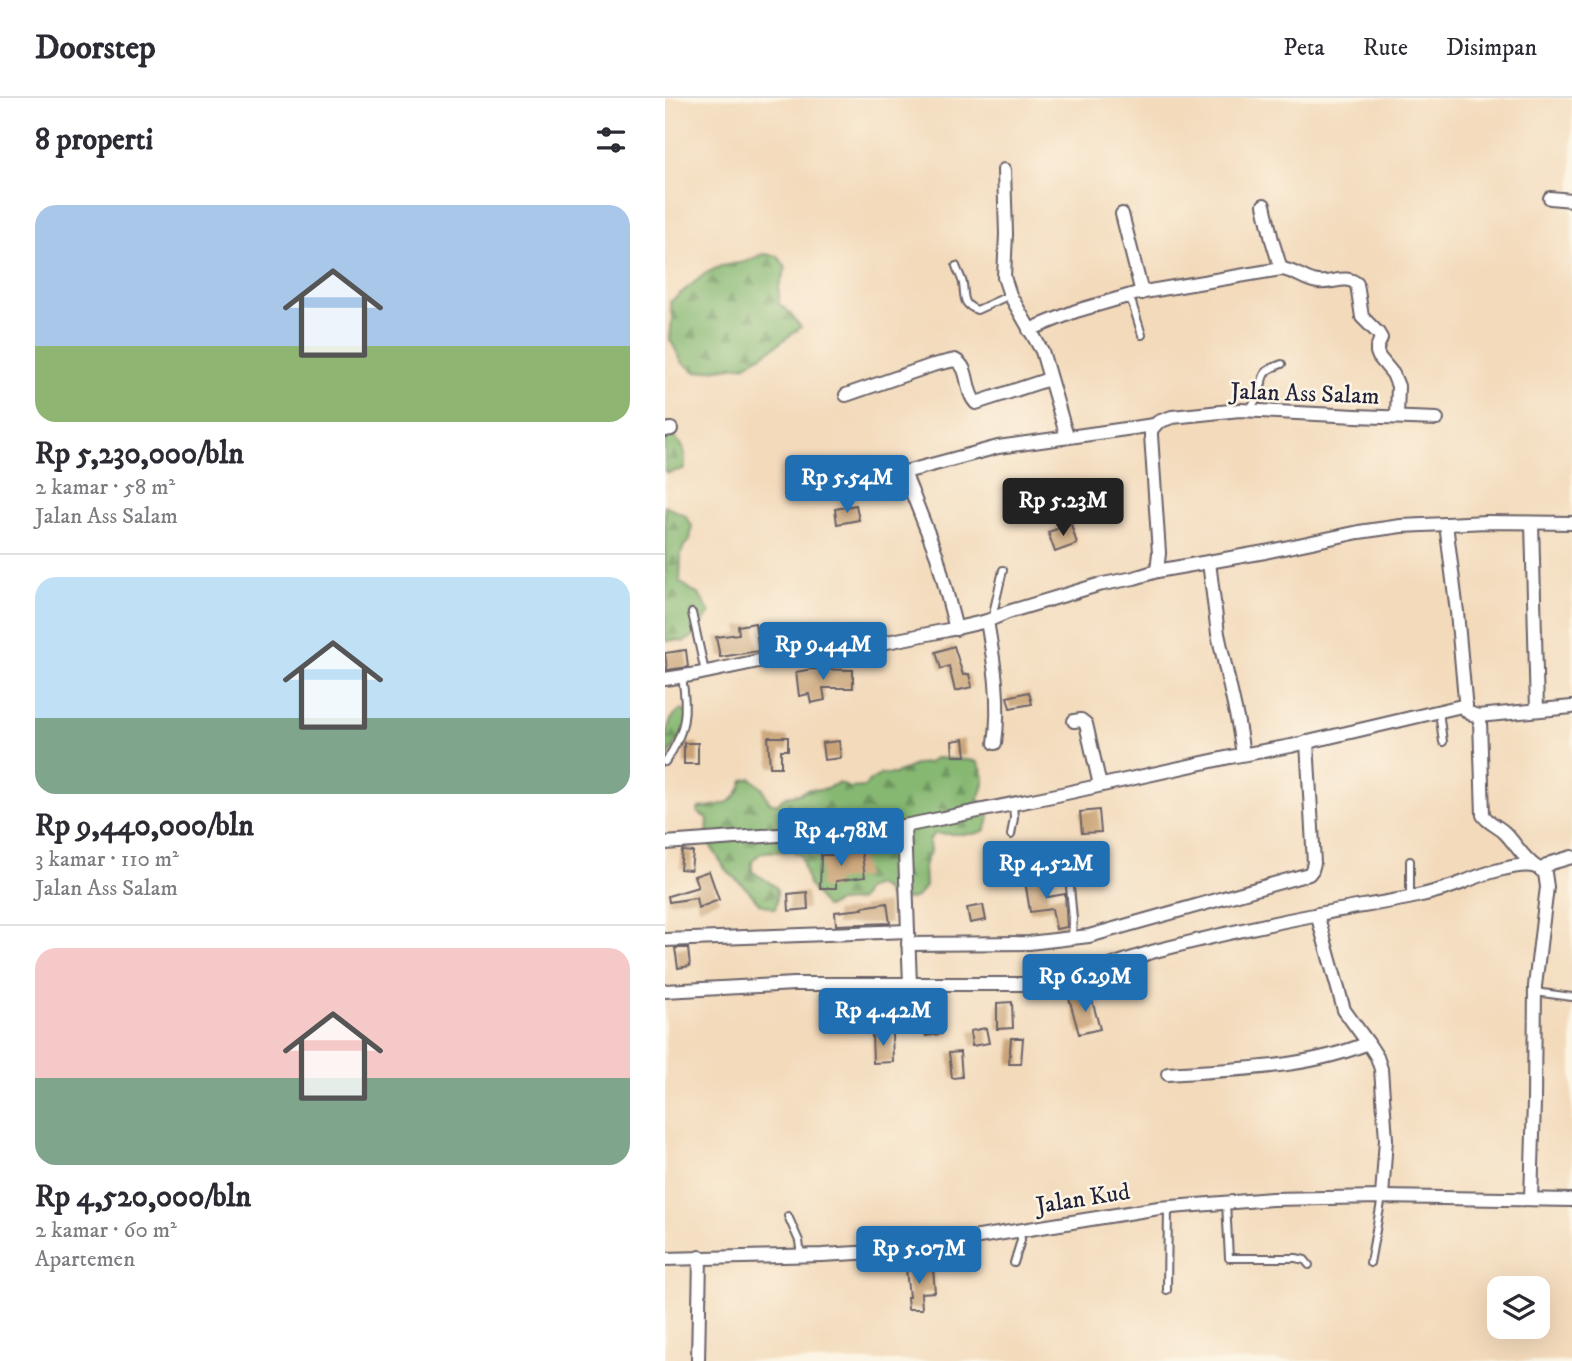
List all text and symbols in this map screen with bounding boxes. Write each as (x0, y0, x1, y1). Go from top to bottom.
text: Doorstep (35, 28, 156, 69)
text: Peta (1283, 33, 1325, 63)
text: Rute (1363, 33, 1408, 63)
text: Disimpan (1446, 33, 1537, 63)
icon: filters (592, 121, 630, 159)
text: 8 properti (35, 122, 153, 159)
icon: home (270, 250, 396, 376)
street label: Jalan Ass Salam (1228, 376, 1380, 412)
text: Rp 5,230,000/bln (35, 436, 244, 473)
pin: Rp 5.54M (775, 456, 919, 515)
text: Rp 5.54M (801, 463, 893, 492)
text: 2 kamar · 58 m² (35, 473, 175, 502)
pin: Rp 5.23M (991, 478, 1135, 538)
text: Rp 5.23M (1019, 486, 1107, 515)
text: Jalan Ass Salam (35, 502, 178, 531)
icon: home (270, 622, 396, 748)
pin: Rp 9.44M (751, 622, 895, 682)
text: Rp 9.44M (775, 630, 871, 659)
text: Rp 9,440,000/bln (35, 808, 254, 845)
pin: Rp 4.78M (769, 808, 913, 868)
text: Rp 4.78M (794, 816, 888, 845)
pin: Rp 4.52M (974, 842, 1118, 901)
text: 3 kamar · 110 m² (35, 845, 179, 874)
text: Rp 4.52M (999, 849, 1093, 878)
text: Jalan Ass Salam (35, 874, 178, 903)
pin: Rp 6.29M (1013, 954, 1157, 1014)
text: Rp 6.29M (1039, 962, 1132, 991)
pin: Rp 4.42M (811, 988, 955, 1048)
icon: home (270, 993, 396, 1119)
text: Rp 4.42M (835, 996, 931, 1025)
street label: Jalan Kud (1032, 1177, 1132, 1222)
text: Rp 4,520,000/bln (35, 1179, 251, 1216)
text: 2 kamar · 60 m² (35, 1216, 177, 1245)
pin: Rp 5.07M (847, 1226, 991, 1286)
text: Rp 5.07M (872, 1234, 966, 1263)
text: Apartemen (35, 1245, 135, 1274)
map controls (1487, 1276, 1550, 1339)
button: layers (1487, 1276, 1550, 1339)

